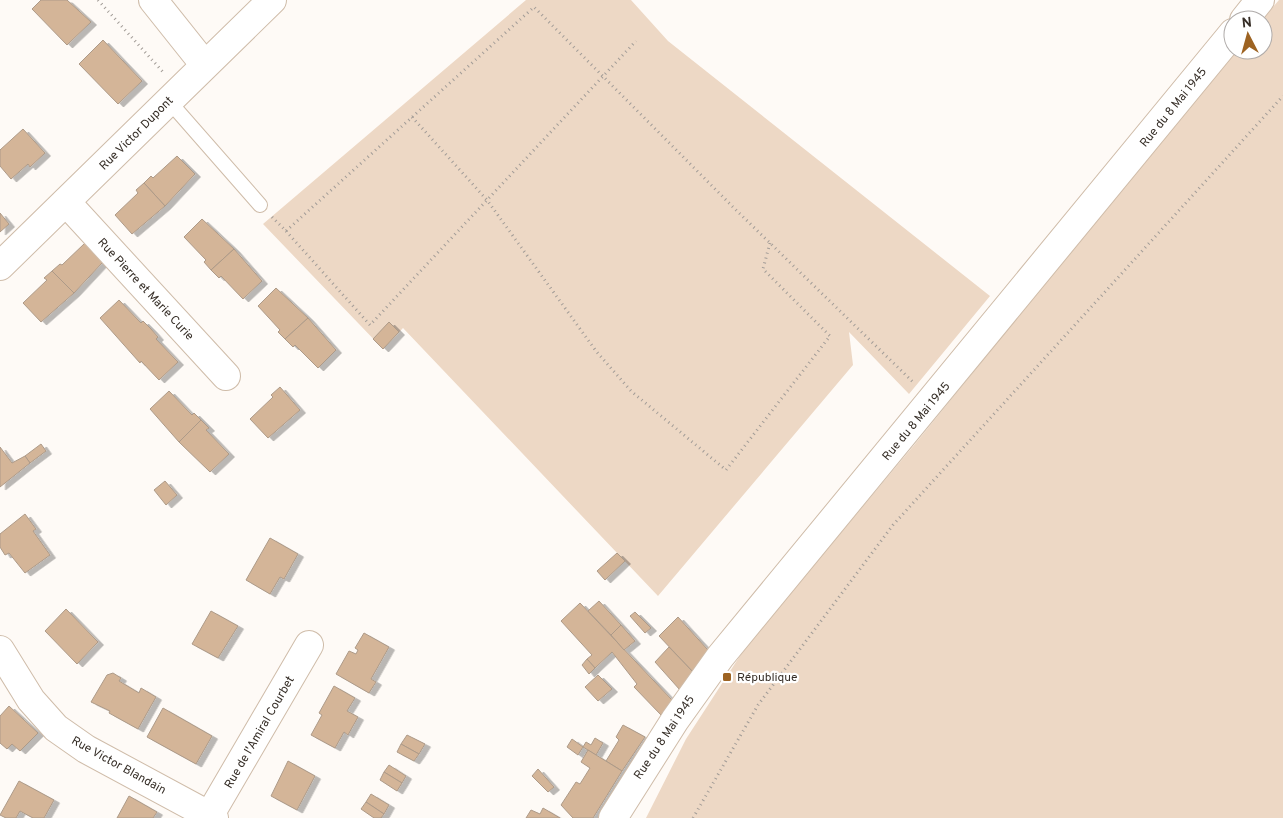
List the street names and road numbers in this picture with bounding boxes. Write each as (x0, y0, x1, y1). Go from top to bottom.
street label: Rue du 8 Mai 1945 (1137, 64, 1211, 151)
street label: Rue Victor Dupont (96, 93, 177, 174)
street label: Rue Pierre et Marie Curie (94, 235, 197, 344)
street label: Rue du 8 Mai 1945 (879, 379, 954, 464)
street label: Rue de l'Amiral Courbet (221, 673, 299, 792)
street label: Rue du 8 Mai 1945 (631, 692, 699, 783)
street label: Rue Victor Blandain (68, 733, 169, 799)

